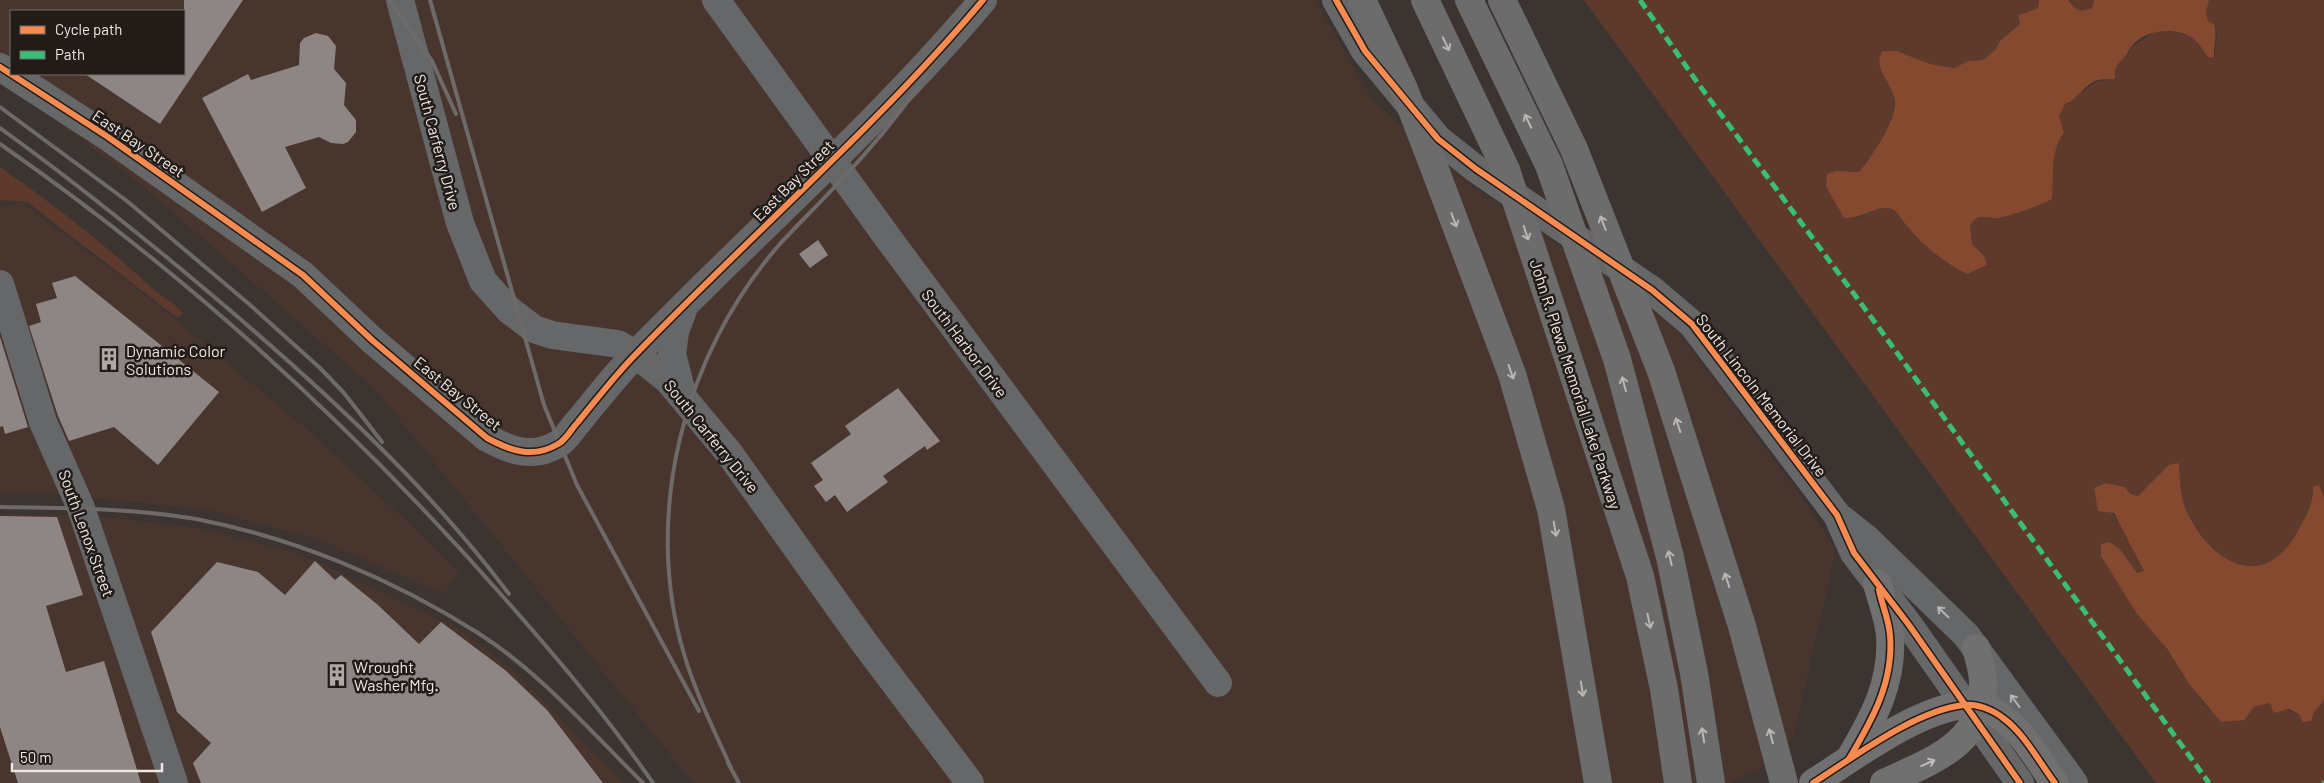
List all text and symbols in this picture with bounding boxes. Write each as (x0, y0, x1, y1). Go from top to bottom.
legend (10, 10, 185, 75)
text: Cycle path (55, 20, 122, 38)
one-way arrow (1441, 36, 1451, 51)
text: Path (55, 45, 85, 63)
street label: South Carferry Drive (411, 72, 465, 212)
street label: East Bay Street (89, 105, 189, 181)
one-way arrow (1523, 114, 1532, 129)
street label: East Bay Street (749, 136, 837, 224)
one-way arrow (1450, 212, 1459, 228)
one-way arrow (1598, 216, 1607, 232)
one-way arrow (1522, 224, 1532, 240)
street label: John R. Plewa Memorial Lake Parkway (1527, 257, 1626, 512)
street label: South Harbor Drive (918, 285, 1012, 401)
street label: South Lincoln Memorial Drive (1693, 310, 1831, 480)
place label: Dynamic Color Solutions (126, 341, 226, 378)
building icon: Dynamic Color Solutions (96, 346, 122, 372)
street label: East Bay Street (411, 352, 505, 434)
one-way arrow (1507, 364, 1516, 380)
street label: South Carferry Drive (661, 376, 763, 496)
one-way arrow (1619, 376, 1628, 392)
one-way arrow (1673, 417, 1682, 433)
street label: South Lenox Street (55, 467, 119, 599)
one-way arrow (1550, 520, 1560, 536)
one-way arrow (1665, 550, 1674, 566)
one-way arrow (1722, 572, 1731, 588)
one-way arrow (1937, 606, 1949, 618)
one-way arrow (1645, 613, 1655, 629)
place label: Wrought Washer Mfg. (354, 657, 439, 694)
building icon: Wrought Washer Mfg. (324, 662, 350, 688)
one-way arrow (1578, 681, 1588, 697)
one-way arrow (2010, 695, 2021, 708)
one-way arrow (1698, 727, 1708, 743)
one-way arrow (1766, 728, 1776, 744)
scale bar (12, 740, 162, 772)
text: 50 m (20, 748, 52, 766)
one-way arrow (1920, 757, 1935, 767)

